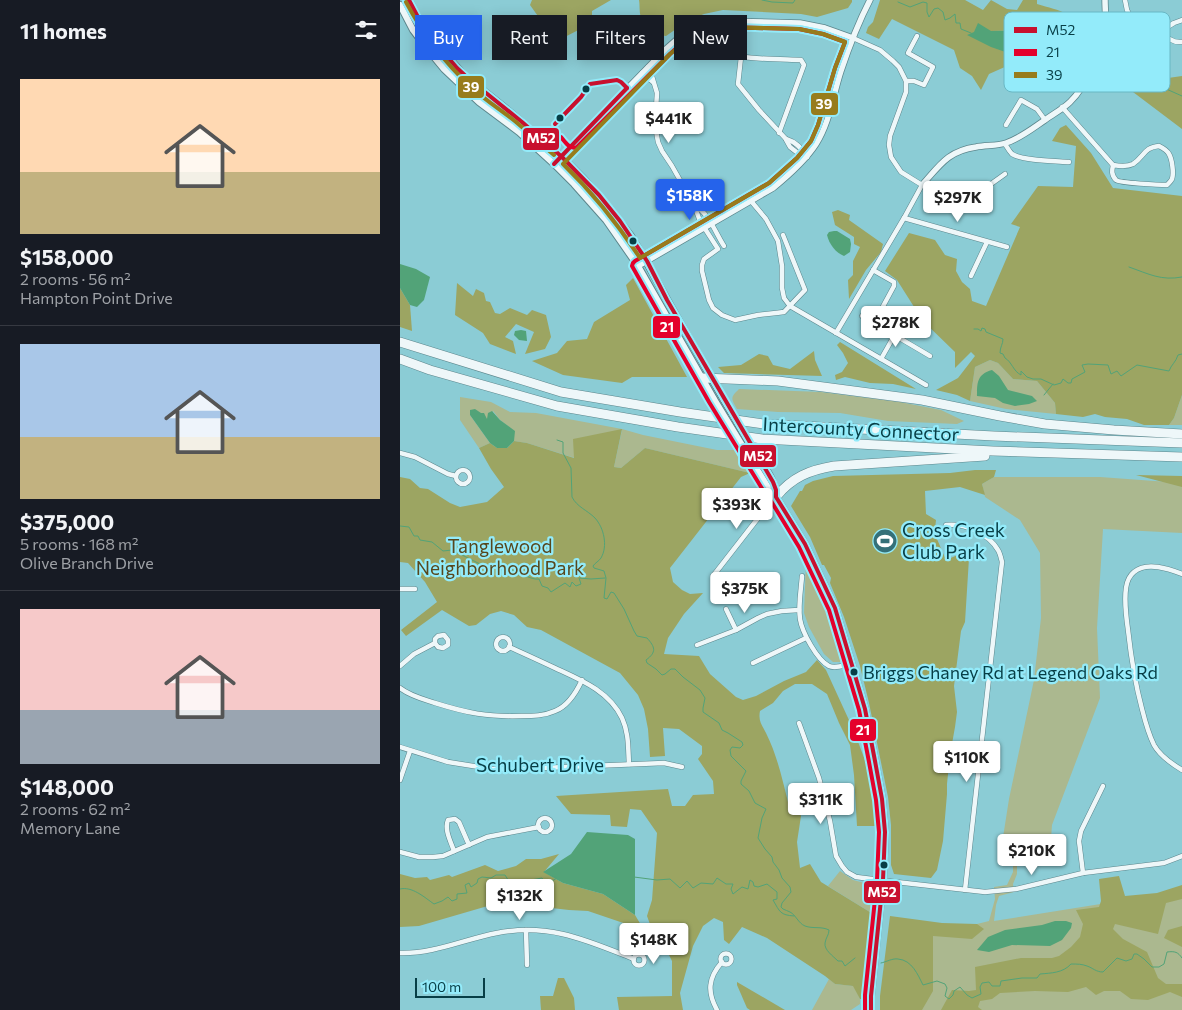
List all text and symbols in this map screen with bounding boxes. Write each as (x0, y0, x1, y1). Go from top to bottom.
legend (1004, 12, 1170, 92)
chip: Buy (415, 15, 482, 60)
chip: Rent (492, 15, 567, 60)
chip: Filters (577, 15, 664, 60)
chip: New (674, 15, 747, 60)
icon: filters (352, 16, 380, 44)
text: 11 homes (20, 18, 107, 43)
text: M52 (1046, 21, 1075, 38)
text: 21 (1046, 43, 1060, 60)
text: 39 (1046, 66, 1063, 83)
line badge: 39 (457, 75, 485, 99)
text: 39 (463, 78, 480, 95)
unlabelled marker (581, 84, 591, 94)
line badge: 39 (810, 92, 839, 116)
text: 39 (816, 95, 833, 112)
pin: $441K (634, 102, 704, 144)
text: $441K (646, 108, 692, 127)
icon: home (155, 111, 245, 201)
unlabelled marker (555, 113, 565, 123)
line badge: M52 (522, 127, 560, 151)
text: M52 (526, 129, 556, 146)
pin: $158K (655, 178, 725, 221)
pin: $297K (923, 180, 993, 223)
text: $158K (667, 185, 713, 204)
text: $297K (934, 187, 982, 206)
unlabelled marker (628, 236, 638, 246)
text: $158,000 (20, 244, 113, 269)
text: 2 rooms · 56 m² (20, 269, 131, 288)
text: Hampton Point Drive (20, 288, 173, 307)
pin: $278K (861, 306, 931, 348)
text: $278K (872, 312, 920, 331)
line badge: 21 (652, 315, 681, 339)
text: 21 (660, 318, 674, 335)
icon: home (155, 377, 245, 467)
street label: Intercounty Connector (762, 412, 960, 445)
line badge: M52 (739, 444, 777, 468)
text: M52 (743, 447, 773, 464)
pin: $393K (702, 488, 772, 530)
text: $393K (713, 494, 761, 513)
text: $375,000 (20, 509, 114, 534)
place label: Cross Creek Club Park (902, 518, 1005, 563)
sports icon: Cross Creek Club Park (872, 528, 898, 554)
text: 5 rooms · 168 m² (20, 534, 138, 553)
park label: Tanglewood Neighborhood Park (416, 534, 584, 579)
text: Olive Branch Drive (20, 553, 154, 572)
pin: $375K (710, 572, 780, 614)
text: $375K (721, 578, 769, 597)
icon: home (155, 642, 245, 732)
place label: Briggs Chaney Rd at Legend Oaks Rd (863, 661, 1158, 683)
marker: Briggs Chaney Rd at Legend Oaks Rd (849, 667, 859, 677)
line badge: 21 (849, 718, 877, 742)
text: 21 (856, 721, 870, 738)
pin: $110K (932, 740, 1002, 783)
text: $110K (944, 747, 990, 766)
street label: Schubert Drive (476, 753, 604, 776)
text: $148,000 (20, 774, 114, 799)
pin: $311K (786, 782, 856, 825)
text: $311K (799, 789, 843, 808)
text: 2 rooms · 62 m² (20, 799, 130, 818)
text: Memory Lane (20, 818, 120, 837)
pin: $210K (997, 834, 1067, 876)
text: $210K (1008, 840, 1056, 859)
unlabelled marker (879, 860, 889, 870)
pin: $132K (485, 878, 555, 921)
line badge: M52 (863, 880, 901, 904)
text: M52 (867, 883, 897, 900)
text: $132K (497, 885, 543, 904)
pin: $148K (619, 922, 689, 965)
text: $148K (630, 929, 678, 948)
scale bar (415, 975, 485, 998)
text: 100 m (422, 978, 461, 995)

